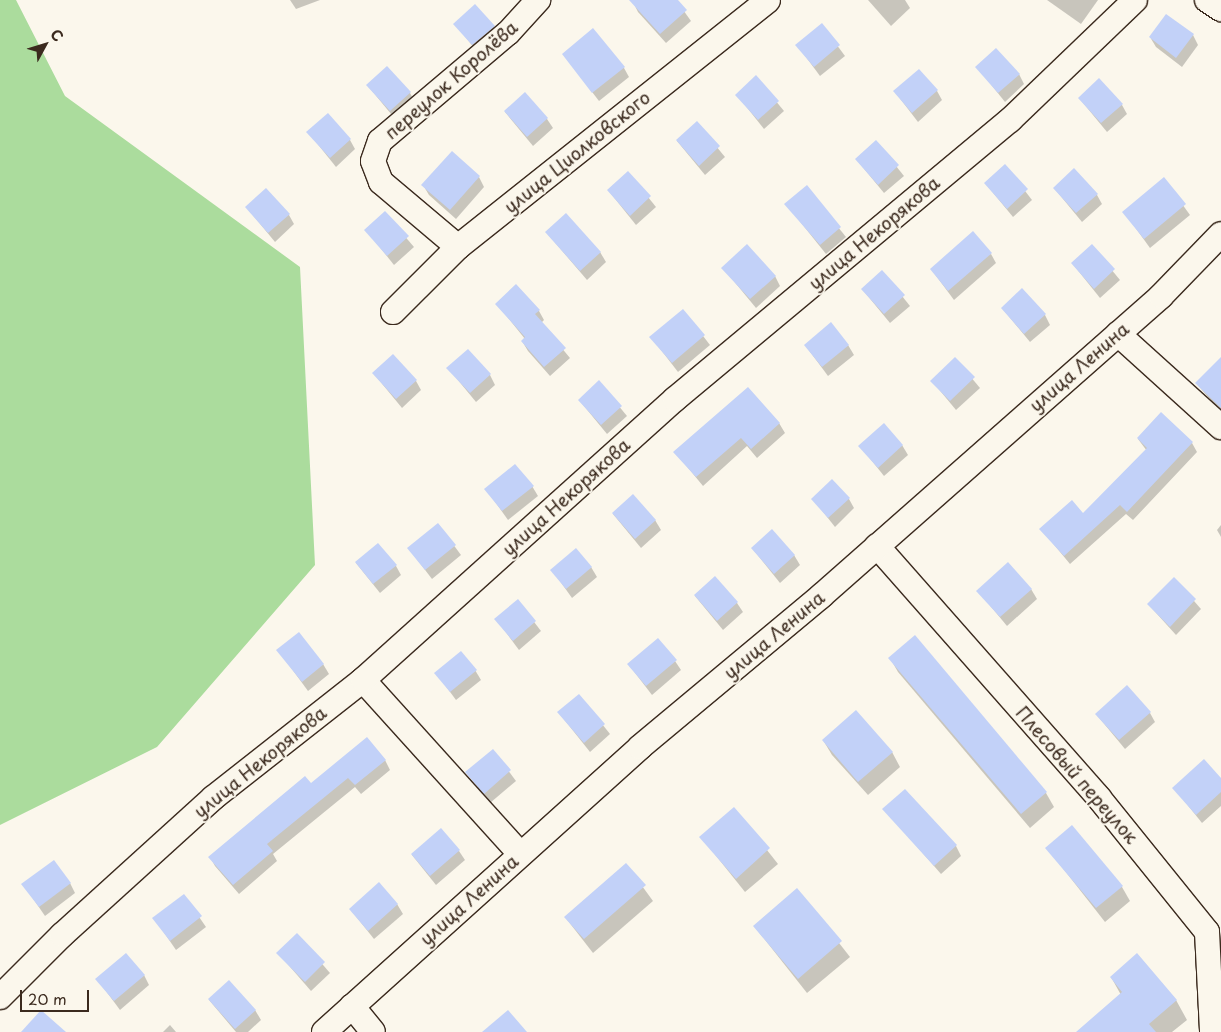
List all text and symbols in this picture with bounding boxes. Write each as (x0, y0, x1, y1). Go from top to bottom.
street label: переулок Королёва (380, 16, 522, 144)
north arrow (20, 20, 70, 70)
text: С (46, 25, 69, 46)
street label: улица Циолковского (499, 86, 655, 218)
street label: улица Некорякова (804, 171, 944, 295)
street label: улица Ленина (1024, 318, 1134, 416)
street label: улица Некорякова (497, 434, 635, 560)
street label: улица Ленина (719, 586, 829, 684)
street label: улица Некорякова (189, 701, 331, 823)
street label: Плесовый переулок (1012, 702, 1142, 848)
street label: улица Ленина (415, 850, 523, 950)
scale bar (22, 980, 91, 1012)
text: 20 m (28, 987, 67, 1010)

